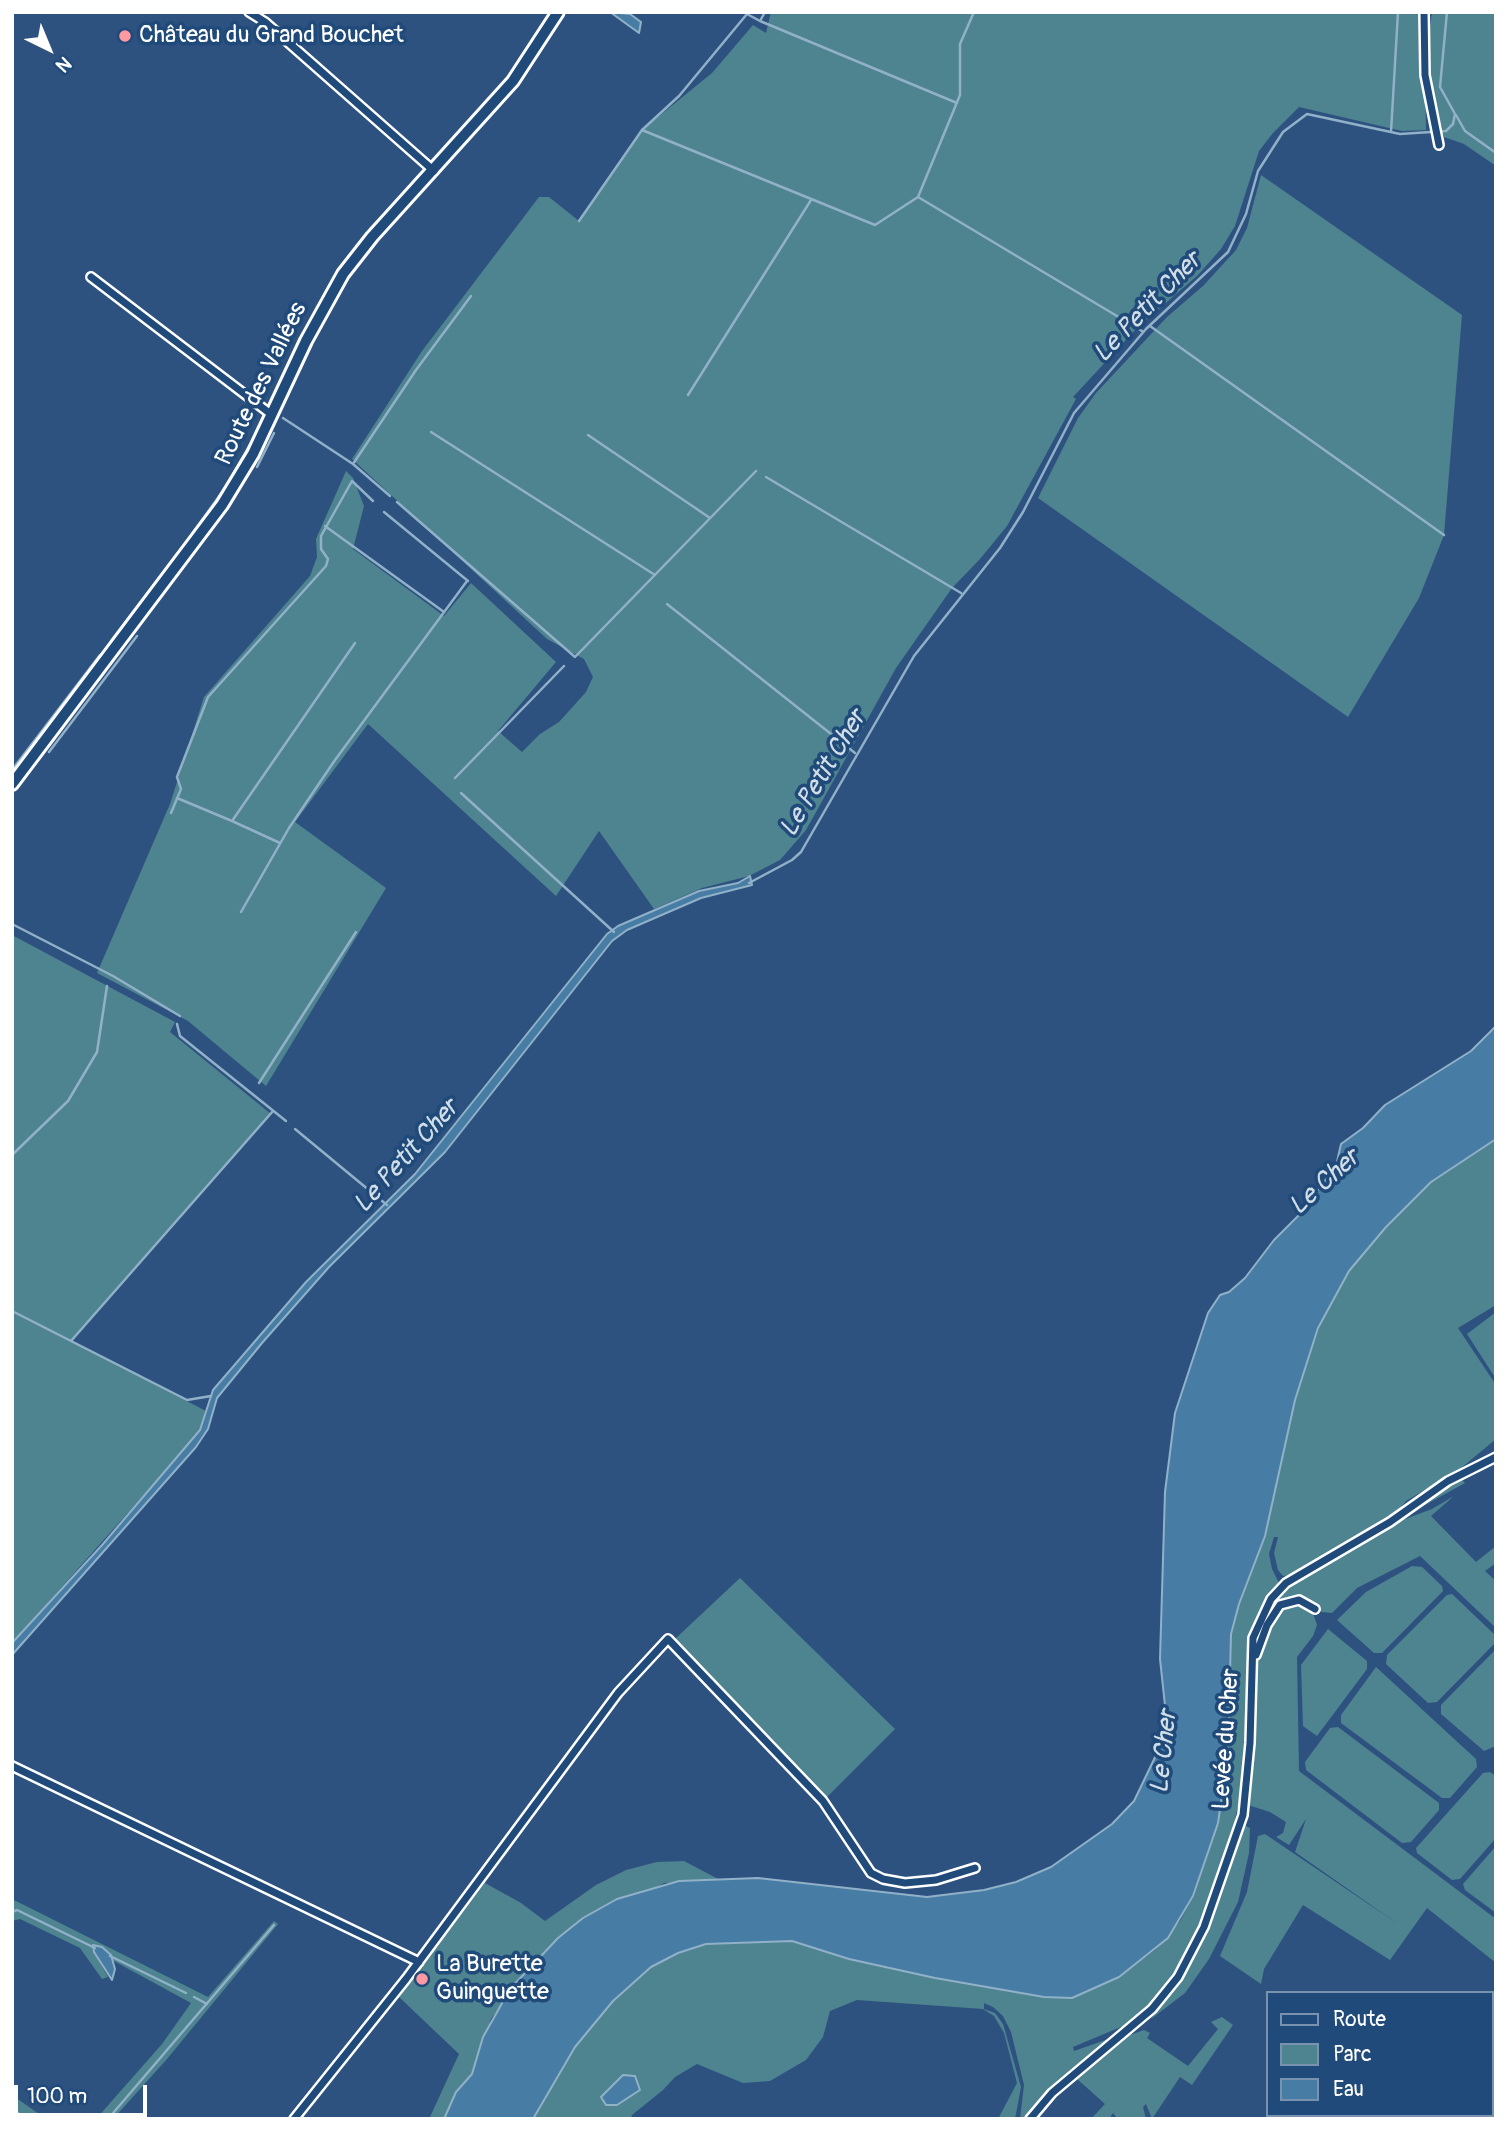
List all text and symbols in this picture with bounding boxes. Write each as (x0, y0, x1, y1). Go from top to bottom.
north arrow (14, 14, 84, 84)
place label: Château du Grand Bouchet (139, 22, 404, 50)
marker: Château du Grand Bouchet (117, 28, 133, 44)
text: N (50, 51, 76, 78)
water label: Le Petit Cher (1088, 246, 1208, 370)
street label: Route des Vallées (210, 298, 314, 470)
water label: Le Petit Cher (774, 705, 874, 843)
water label: Le Petit Cher (348, 1094, 466, 1220)
water label: Le Cher (1284, 1143, 1366, 1223)
street label: Levée du Cher (1208, 1667, 1246, 1811)
water label: Le Cher (1145, 1709, 1185, 1795)
place label: La Burette Guinguette (436, 1951, 549, 2007)
marker: La Burette Guinguette (414, 1971, 430, 1987)
legend (1266, 1991, 1494, 2117)
text: Route (1333, 2006, 1386, 2033)
text: Parc (1333, 2041, 1372, 2068)
scale bar (18, 2072, 150, 2116)
text: Eau (1333, 2076, 1364, 2103)
text: 100 m (27, 2083, 87, 2110)

